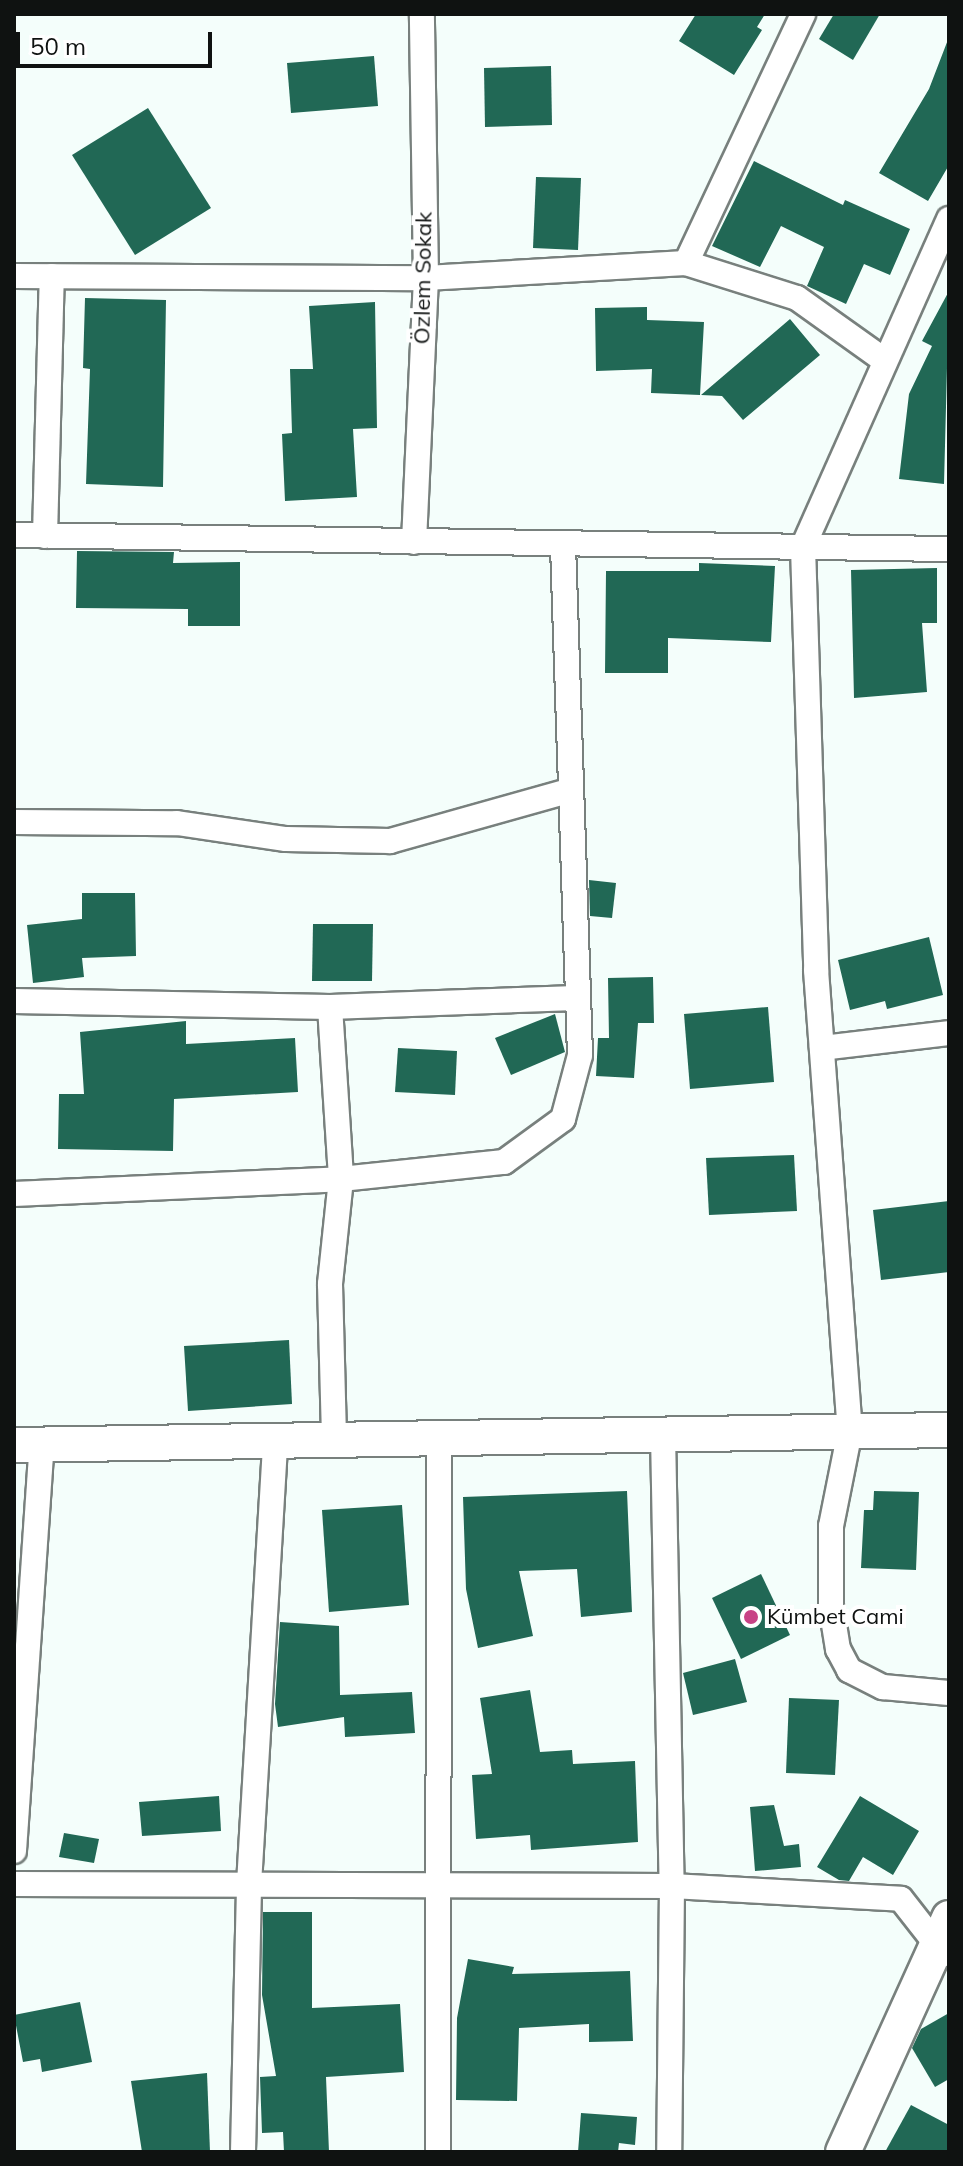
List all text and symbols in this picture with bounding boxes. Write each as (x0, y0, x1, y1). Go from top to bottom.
scale bar (20, 16, 216, 66)
text: 50 m (30, 31, 86, 61)
street label: Özlem Sokak (409, 211, 437, 345)
place label: Kümbet Cami (767, 1604, 904, 1630)
marker: Kümbet Cami (742, 1608, 760, 1626)

